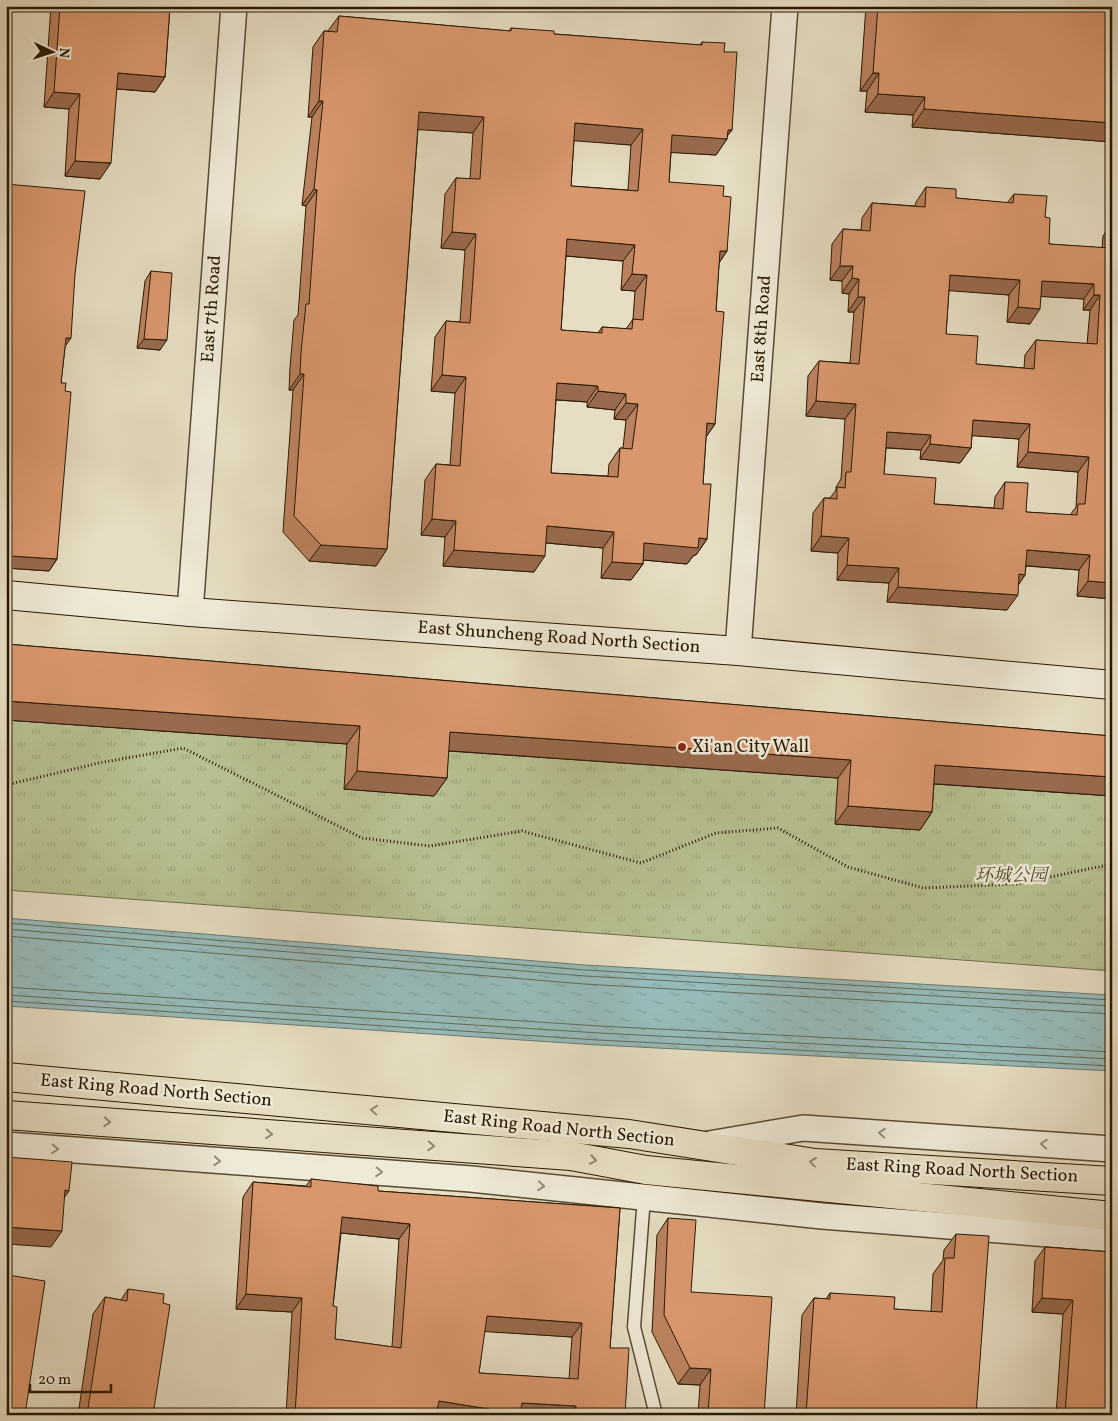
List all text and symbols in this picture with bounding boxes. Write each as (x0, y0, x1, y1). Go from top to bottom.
north arrow (28, 28, 78, 78)
text: N (54, 47, 73, 59)
street label: East 7th Road (196, 255, 228, 363)
street label: East 8th Road (746, 274, 778, 384)
street label: East Shuncheng Road North Section (417, 616, 701, 660)
place label: Xi'an City Wall (692, 735, 809, 760)
marker: Xi'an City Wall (676, 741, 688, 753)
park label: 环城公园 (975, 864, 1050, 889)
street label: East Ring Road North Section (39, 1068, 273, 1114)
street label: East Ring Road North Section (442, 1104, 676, 1154)
one-way arrow (370, 1105, 378, 1116)
one-way arrow (104, 1116, 112, 1127)
one-way arrow (266, 1128, 274, 1139)
one-way arrow (877, 1128, 885, 1139)
one-way arrow (1040, 1139, 1048, 1150)
one-way arrow (428, 1140, 436, 1151)
one-way arrow (51, 1143, 59, 1154)
street label: East Ring Road North Section (845, 1152, 1079, 1190)
one-way arrow (213, 1155, 221, 1166)
one-way arrow (589, 1155, 598, 1165)
one-way arrow (809, 1157, 817, 1168)
one-way arrow (375, 1167, 383, 1178)
one-way arrow (537, 1180, 545, 1191)
scale bar (30, 1361, 111, 1393)
text: 20 m (38, 1370, 71, 1391)

